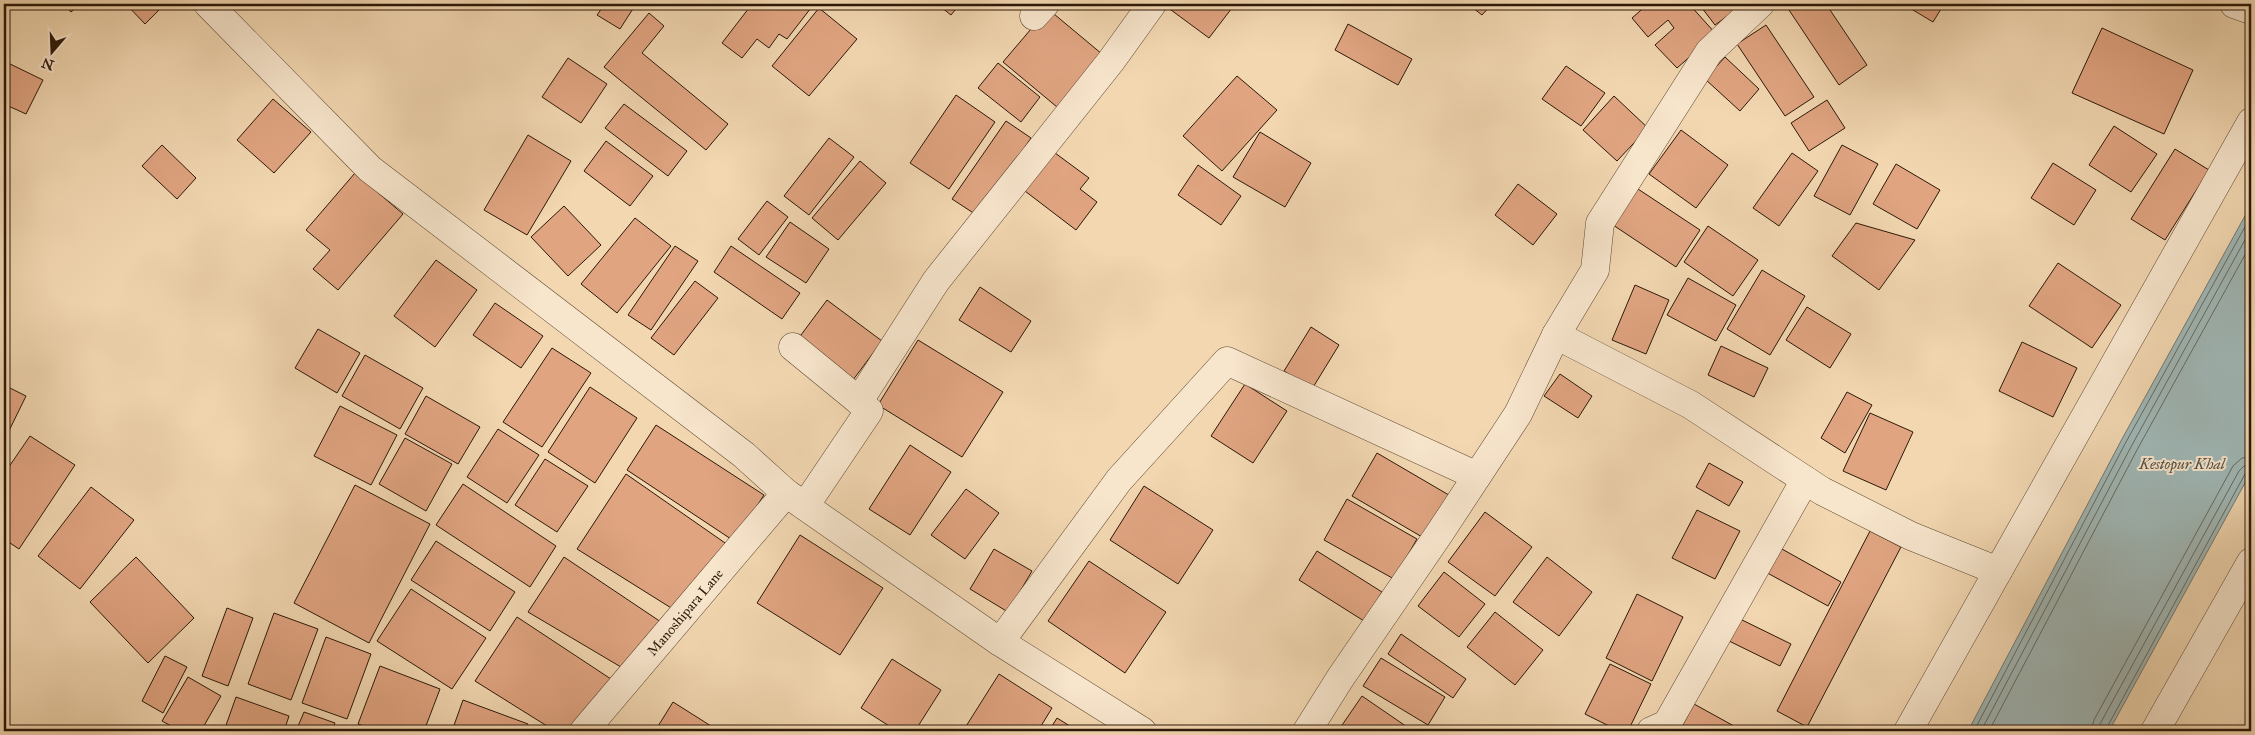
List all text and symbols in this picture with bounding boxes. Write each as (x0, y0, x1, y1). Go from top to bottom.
north arrow (28, 28, 78, 78)
text: N (39, 54, 56, 74)
water label: Kestopur Khal (2138, 455, 2227, 474)
street label: Manoshipara Lane (644, 565, 727, 659)

